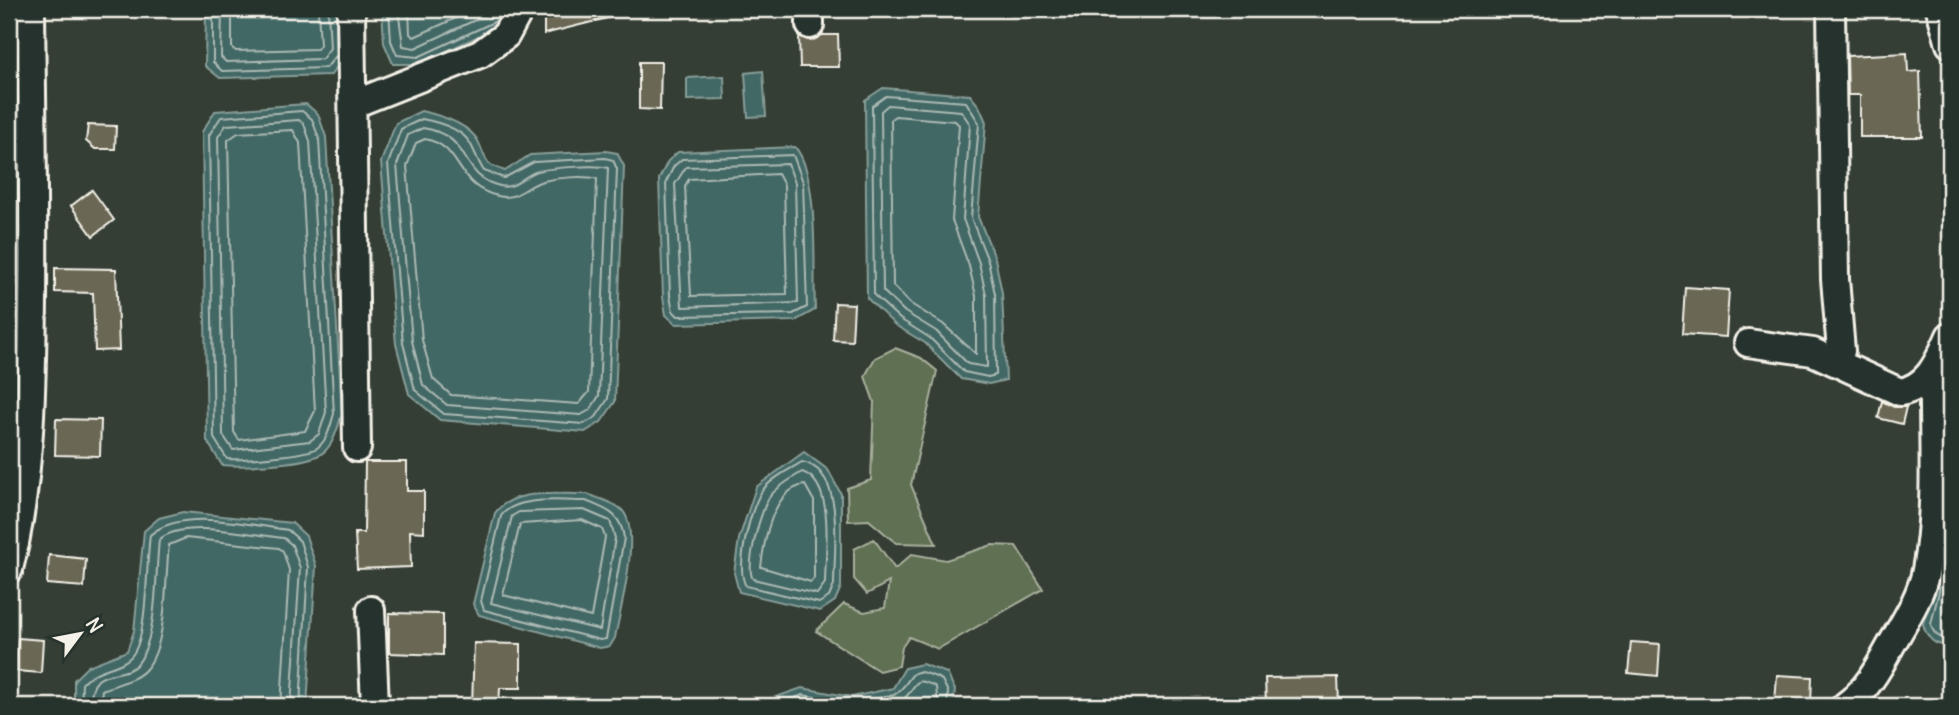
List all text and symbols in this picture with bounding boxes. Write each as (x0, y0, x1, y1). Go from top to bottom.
north arrow (46, 600, 116, 670)
text: N (81, 613, 108, 637)

